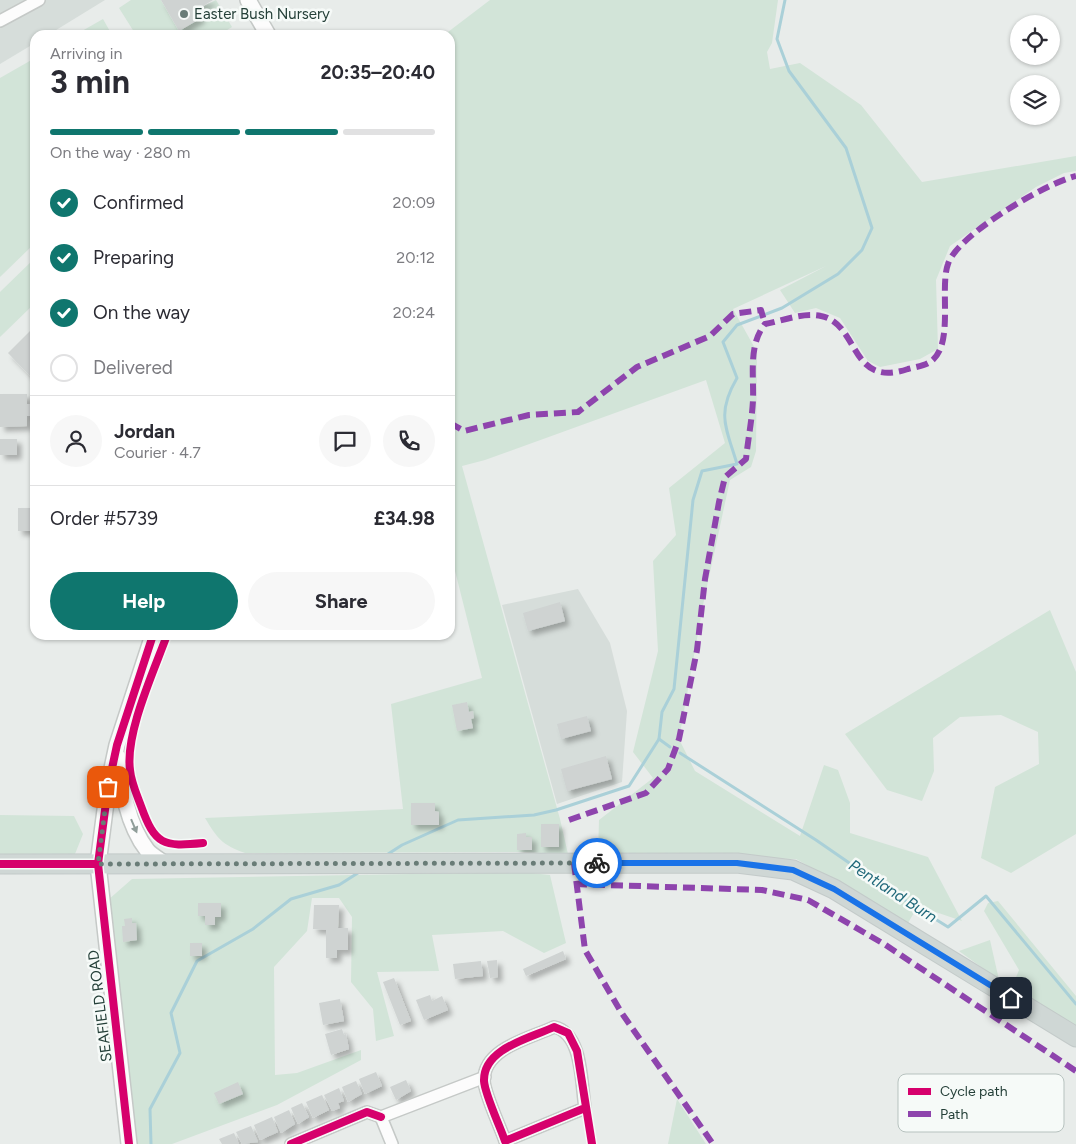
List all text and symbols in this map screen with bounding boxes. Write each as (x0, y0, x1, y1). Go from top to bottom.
place label: Easter Bush Nursery (194, 5, 330, 23)
marker: Easter Bush Nursery (178, 8, 190, 20)
map controls (1010, 15, 1060, 125)
button: locate (1010, 15, 1060, 65)
text: Arriving in (50, 44, 122, 63)
text: 20:35–20:40 (321, 61, 435, 84)
text: 3 min (50, 63, 130, 101)
button: layers (1010, 75, 1060, 125)
text: On the way · 280 m (50, 143, 190, 162)
icon: check (50, 189, 78, 217)
text: Confirmed (93, 191, 184, 214)
text: 20:09 (392, 193, 435, 212)
icon: check (50, 244, 78, 272)
text: Preparing (93, 246, 174, 269)
text: 20:12 (396, 248, 435, 267)
icon: check (50, 299, 78, 327)
text: On the way (93, 301, 190, 324)
text: 20:24 (393, 303, 435, 322)
text: Delivered (93, 356, 173, 379)
button: person (50, 415, 102, 467)
button: chat (319, 415, 371, 467)
button: phone (383, 415, 435, 467)
text: Jordan (114, 420, 175, 443)
text: Courier · 4.7 (114, 443, 201, 462)
text: Order #5739 (50, 507, 158, 530)
text: £34.98 (374, 507, 435, 530)
button: Help (50, 572, 238, 630)
button: Share (248, 572, 435, 630)
pin (87, 766, 129, 808)
icon: bag (94, 773, 122, 801)
one-way arrow (131, 819, 139, 834)
courier (572, 838, 622, 888)
icon: bike (583, 849, 611, 877)
water label: Pentland Burn (845, 855, 941, 927)
street label: SEAFIELD ROAD (84, 949, 116, 1063)
pin (990, 977, 1032, 1019)
icon: home (997, 984, 1025, 1012)
legend (898, 1074, 1064, 1132)
text: Cycle path (940, 1083, 1008, 1100)
text: Path (940, 1106, 968, 1123)

